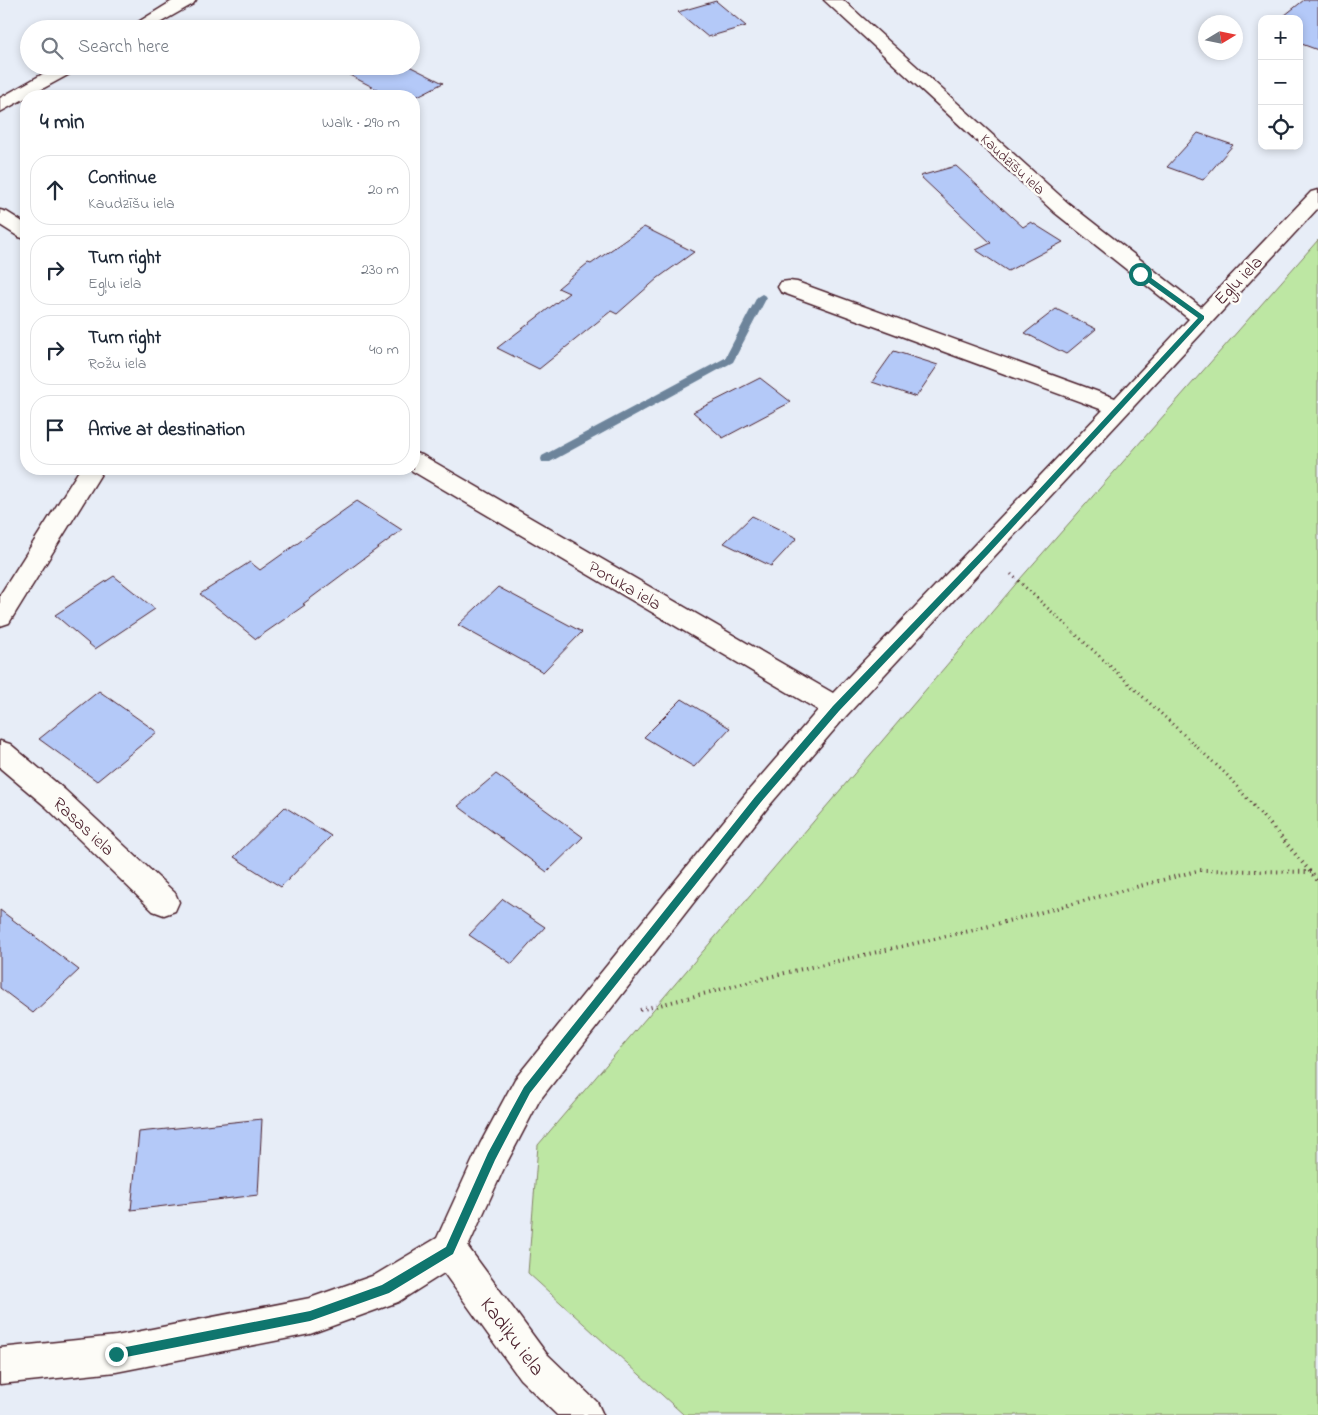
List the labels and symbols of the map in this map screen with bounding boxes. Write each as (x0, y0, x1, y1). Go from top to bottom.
north arrow (1198, 15, 1243, 60)
street label: Kaudzīšu iela (975, 129, 1050, 200)
street label: Egļu iela (1209, 251, 1270, 313)
route start (1129, 263, 1152, 286)
street label: Poruka iela (583, 555, 665, 618)
street label: Rasas iela (46, 792, 119, 863)
street label: Kadiķu iela (472, 1292, 551, 1383)
route end (105, 1343, 128, 1366)

